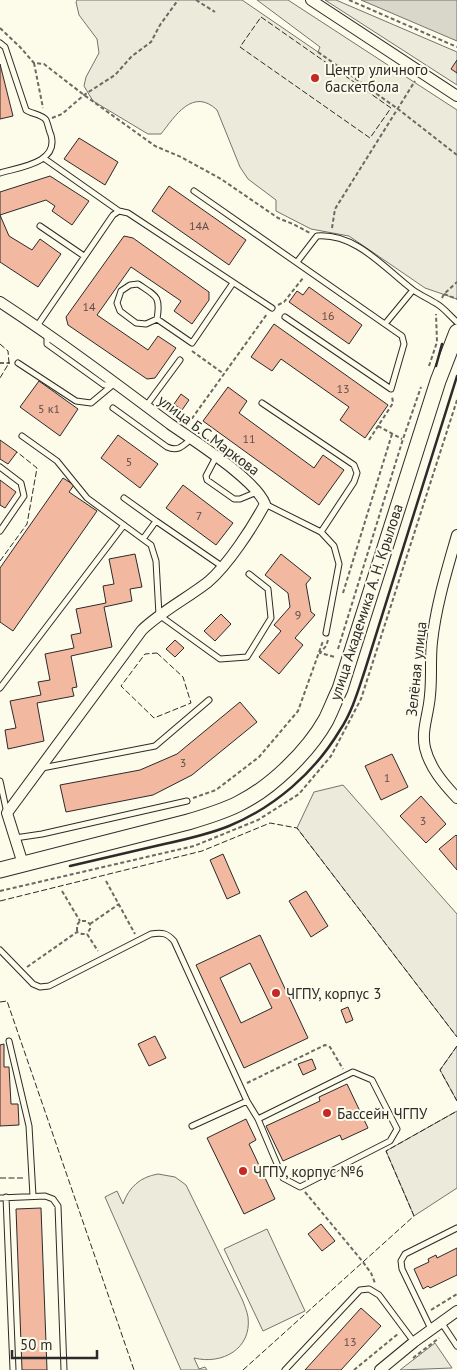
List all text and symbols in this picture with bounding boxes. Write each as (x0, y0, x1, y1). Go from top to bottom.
place label: Центр уличного баскетбола (325, 60, 428, 96)
marker: Центр уличного баскетбола (309, 72, 321, 84)
house number: 14А (189, 218, 209, 233)
house number: 14 (82, 299, 96, 314)
house number: 16 (321, 308, 335, 323)
house number: 13 (336, 381, 350, 396)
street label: улица Б.С.Маркова (154, 390, 264, 480)
house number: 5 к1 (38, 401, 60, 416)
house number: 11 (242, 431, 256, 446)
house number: 5 (126, 454, 132, 469)
street label: улица Академика А. Н. Крылова (325, 501, 407, 703)
house number: 7 (196, 508, 202, 523)
house number: 9 (295, 607, 301, 622)
street label: Зелёная улица (402, 621, 430, 717)
house number: 3 (180, 755, 186, 770)
house number: 1 (384, 770, 390, 785)
house number: 3 (420, 813, 426, 828)
place label: ЧГПУ, корпус 3 (286, 984, 382, 1003)
marker: ЧГПУ, корпус 3 (270, 987, 282, 999)
place label: Бассейн ЧГПУ (337, 1104, 428, 1123)
marker: Бассейн ЧГПУ (321, 1107, 333, 1119)
place label: ЧГПУ, корпус №6 (253, 1162, 364, 1181)
marker: ЧГПУ, корпус №6 (237, 1165, 249, 1177)
scale bar (12, 1328, 98, 1360)
house number: 13 (343, 1334, 357, 1349)
text: 50 m (20, 1335, 53, 1354)

